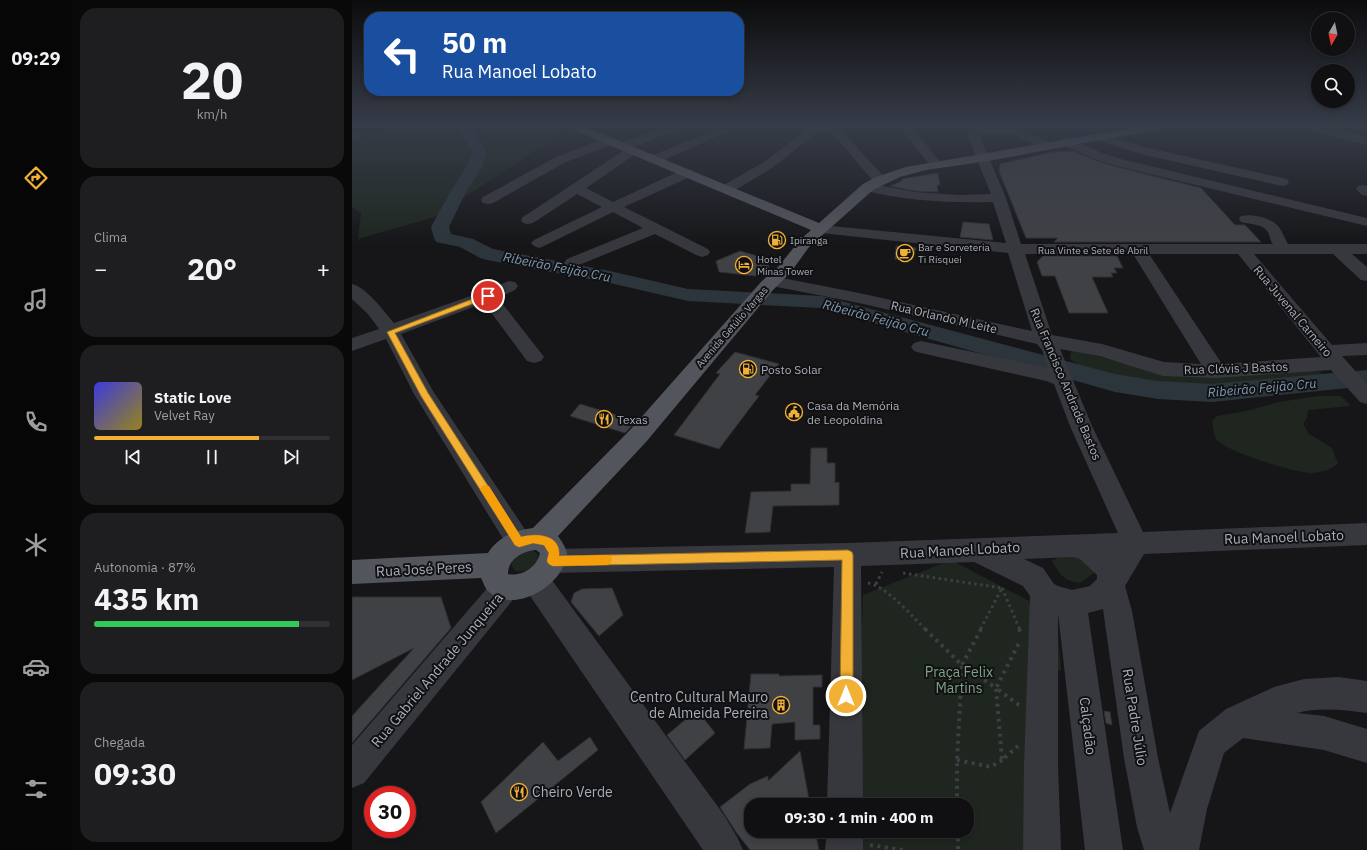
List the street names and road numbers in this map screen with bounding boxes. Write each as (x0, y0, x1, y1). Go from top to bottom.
street label: Rua Vinte e Sete de Abril (1038, 244, 1149, 257)
street label: Rua Juvenal Carneiro (1251, 262, 1336, 360)
street label: Avenida Getúlio Vargas (693, 284, 771, 370)
street label: Rua Orlando M Leite (889, 297, 999, 337)
street label: Rua Francisco Andrade Bastos (1027, 306, 1105, 462)
street label: Rua Clóvis J Bastos (1184, 359, 1289, 377)
street label: Rua Manoel Lobato (1224, 526, 1345, 548)
street label: Rua Manoel Lobato (900, 538, 1021, 562)
street label: Rua José Peres (376, 557, 473, 580)
street label: Rua Gabriel Andrade Junqueira (367, 589, 507, 751)
street label: Rua Padre Júlio (1118, 667, 1152, 767)
street label: Calçadão (1076, 696, 1100, 756)

